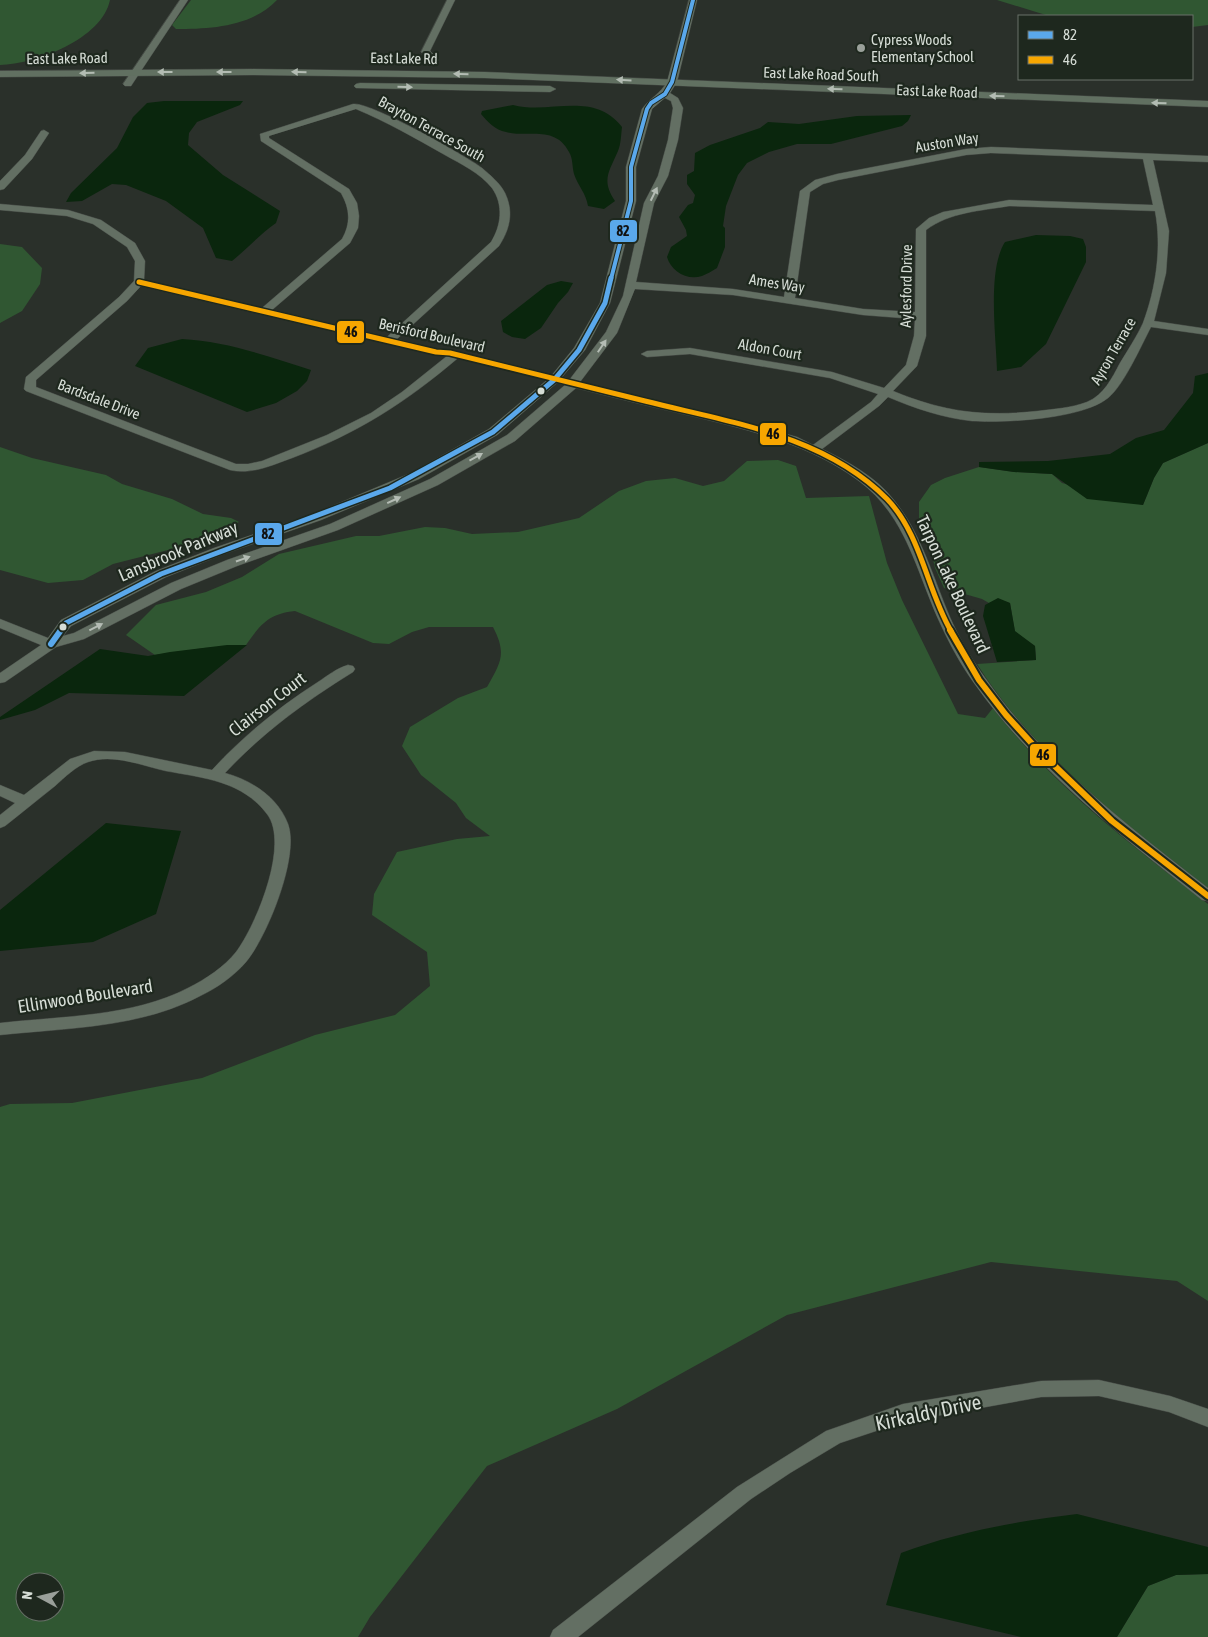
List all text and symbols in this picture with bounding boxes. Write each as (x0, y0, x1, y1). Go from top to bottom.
legend (1018, 15, 1193, 80)
text: 82 (1063, 26, 1077, 43)
place label: Cypress Woods Elementary School (871, 31, 974, 65)
marker: Cypress Woods Elementary School (855, 42, 867, 54)
street label: East Lake Road (26, 49, 108, 67)
street label: East Lake Rd (370, 49, 438, 67)
text: 46 (1063, 51, 1077, 68)
street label: East Lake Road South (763, 63, 879, 85)
one-way arrow (156, 68, 172, 76)
one-way arrow (215, 68, 231, 76)
one-way arrow (291, 68, 307, 76)
one-way arrow (78, 69, 94, 77)
one-way arrow (453, 70, 469, 78)
one-way arrow (615, 75, 631, 83)
street label: East Lake Road (896, 81, 978, 101)
one-way arrow (397, 83, 413, 91)
one-way arrow (826, 85, 842, 93)
one-way arrow (989, 92, 1005, 100)
street label: Brayton Terrace South (376, 93, 488, 165)
one-way arrow (1151, 98, 1167, 106)
street label: Auston Way (914, 129, 980, 155)
one-way arrow (650, 186, 658, 201)
line badge: 82 (609, 219, 638, 243)
text: 82 (616, 223, 630, 239)
street label: Aylesford Drive (897, 244, 915, 328)
street label: Ames Way (748, 270, 806, 296)
street label: Ayron Terrace (1087, 314, 1139, 388)
street label: Berisford Boulevard (377, 315, 487, 355)
line badge: 46 (336, 320, 365, 344)
text: 46 (343, 324, 358, 340)
street label: Aldon Court (737, 335, 803, 363)
one-way arrow (597, 339, 607, 353)
street label: Bardsdale Drive (55, 376, 143, 423)
unlabelled marker (536, 386, 546, 396)
line badge: 46 (759, 422, 787, 446)
text: 46 (765, 426, 780, 442)
one-way arrow (469, 453, 483, 462)
one-way arrow (387, 495, 402, 504)
street label: Tarpon Lake Boulevard (912, 512, 994, 656)
street label: Lansbrook Parkway (115, 516, 241, 586)
line badge: 82 (254, 522, 283, 546)
text: 82 (261, 526, 275, 542)
one-way arrow (236, 555, 251, 562)
unlabelled marker (58, 622, 68, 632)
one-way arrow (89, 623, 103, 631)
street label: Clairson Court (224, 667, 310, 741)
line badge: 46 (1029, 743, 1057, 767)
text: 46 (1035, 747, 1050, 763)
street label: Ellinwood Boulevard (16, 975, 154, 1017)
street label: Kirkaldy Drive (873, 1389, 983, 1435)
north arrow (15, 1572, 65, 1622)
text: N (19, 1590, 36, 1600)

